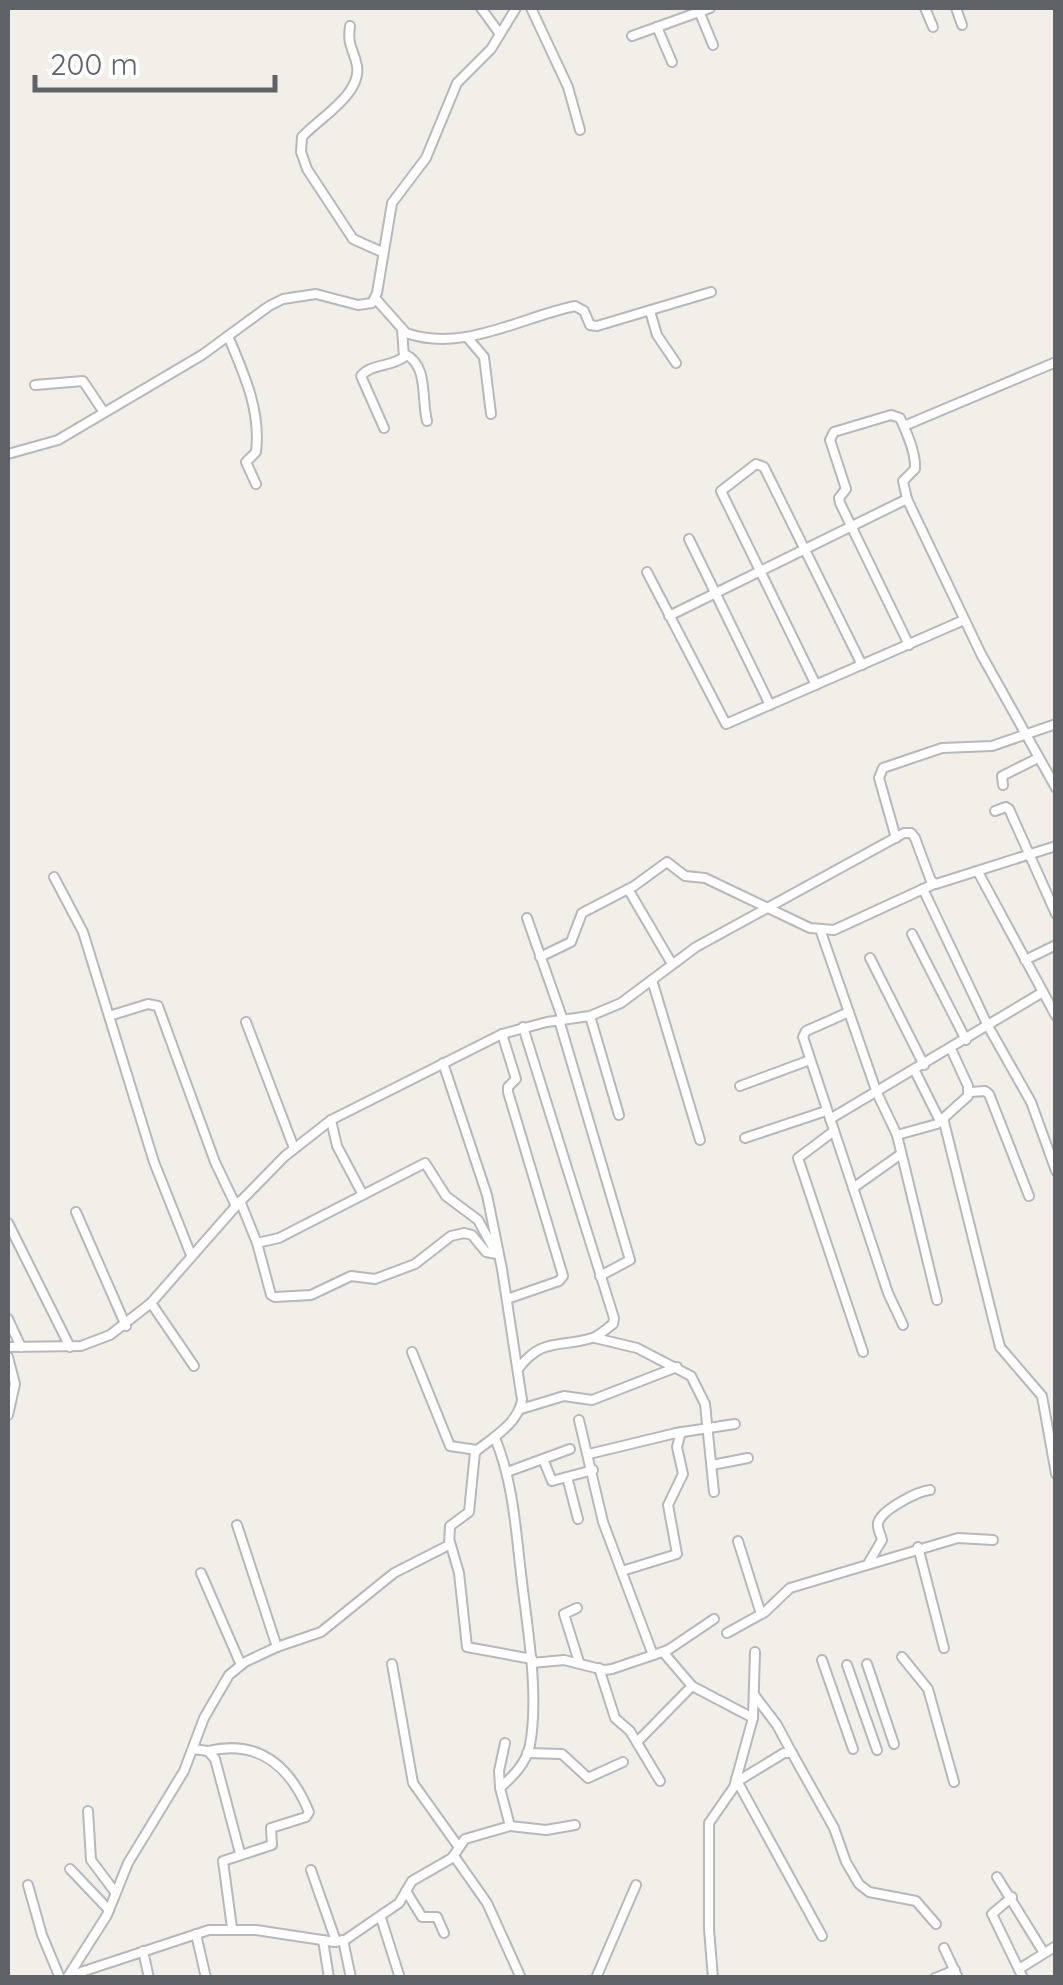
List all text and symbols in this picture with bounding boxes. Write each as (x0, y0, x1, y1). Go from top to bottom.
scale bar (35, 30, 275, 92)
text: 200 m (50, 45, 138, 83)

